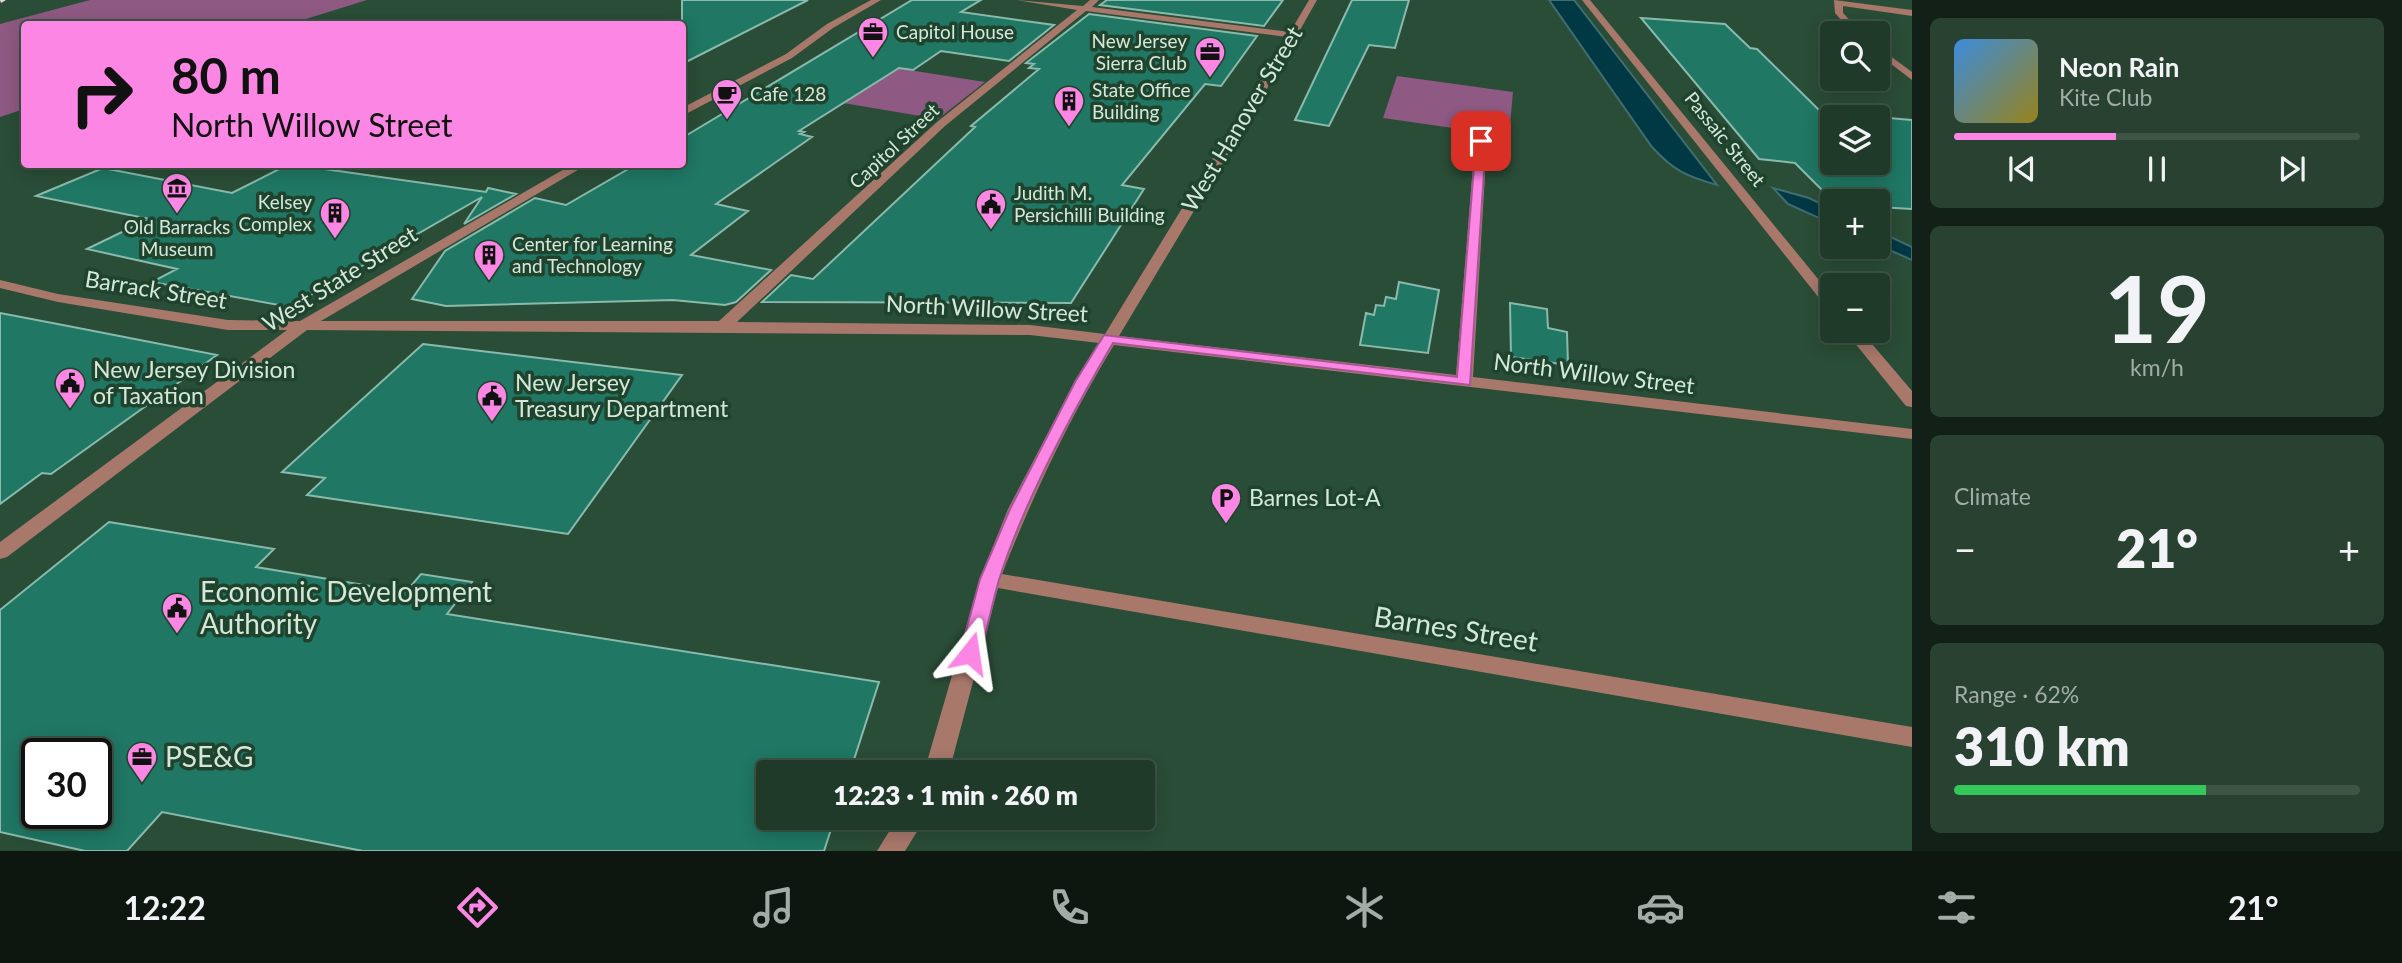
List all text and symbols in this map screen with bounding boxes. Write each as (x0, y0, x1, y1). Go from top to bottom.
office icon: Capitol House (856, 15, 890, 59)
place label: Capitol House (896, 20, 1014, 43)
street label: West Hanover Street (1175, 20, 1308, 216)
map controls (1820, 21, 1890, 343)
button: search (1820, 21, 1890, 91)
place label: New Jersey Sierra Club (1092, 29, 1187, 74)
office icon: New Jersey Sierra Club (1193, 35, 1227, 79)
text: 80 m (171, 46, 281, 104)
icon: right (56, 49, 147, 140)
text: Neon Rain (2059, 51, 2179, 83)
cafe icon: Cafe 128 (710, 77, 744, 121)
place label: State Office Building (1092, 78, 1191, 123)
place label: Cafe 128 (750, 82, 826, 105)
text: Kite Club (2059, 83, 2152, 111)
building icon: State Office Building (1052, 84, 1086, 128)
street label: Passaic Street (1680, 87, 1771, 191)
street label: Capitol Street (844, 98, 943, 193)
text: North Willow Street (171, 105, 452, 144)
button: layers (1820, 105, 1890, 175)
pin (1451, 111, 1511, 171)
icon: arrive (1462, 122, 1500, 160)
icon: previous (2003, 150, 2041, 188)
icon: pause (2138, 150, 2176, 188)
icon: next (2273, 150, 2311, 188)
museum icon: Old Barracks Museum (160, 171, 194, 215)
place label: Judith M. Persichilli Building (1014, 181, 1165, 226)
public building icon: Judith M. Persichilli Building (974, 187, 1008, 231)
button: + (1820, 189, 1890, 259)
place label: Kelsey Complex (239, 190, 313, 235)
building icon: Kelsey Complex (318, 196, 352, 240)
place label: Old Barracks Museum (124, 215, 230, 260)
street label: West State Street (257, 219, 423, 337)
place label: Center for Learning and Technology (512, 232, 673, 277)
building icon: Center for Learning and Technology (472, 238, 506, 282)
text: 19 (2104, 253, 2210, 362)
street label: Barrack Street (83, 264, 230, 314)
button: − (1820, 273, 1890, 343)
street label: North Willow Street (885, 289, 1090, 327)
street label: North Willow Street (1492, 347, 1697, 399)
text: km/h (2130, 353, 2184, 381)
place label: New Jersey Division of Taxation (93, 355, 295, 409)
public building icon: New Jersey Division of Taxation (53, 366, 87, 410)
place label: New Jersey Treasury Department (515, 368, 729, 422)
public building icon: New Jersey Treasury Department (475, 379, 509, 423)
parking icon: Barnes Lot-A (1209, 481, 1243, 525)
text: Climate (1954, 482, 2031, 510)
place label: Barnes Lot-A (1249, 483, 1381, 511)
text: 21° (2116, 517, 2198, 579)
text: − (1954, 526, 1976, 572)
text: + (2338, 526, 2360, 572)
place label: Economic Development Authority (200, 574, 492, 640)
public building icon: Economic Development Authority (160, 591, 194, 635)
street label: Barnes Street (1372, 598, 1541, 658)
position arrow (933, 616, 1007, 690)
text: Range · 62% (1954, 680, 2079, 708)
text: 310 km (1954, 715, 2130, 777)
speed limit sign: 30 (21, 738, 112, 829)
place label: PSE&G (165, 739, 254, 773)
office icon: PSE&G (125, 740, 159, 784)
text: 12:23 · 1 min · 260 m (833, 779, 1078, 811)
icon: directions (453, 883, 502, 932)
icon: music (749, 883, 798, 932)
icon: phone (1045, 883, 1094, 932)
icon: climate (1340, 883, 1389, 932)
icon: car (1636, 883, 1685, 932)
icon: filters (1932, 883, 1981, 932)
text: 12:22 (123, 888, 206, 927)
text: 21° (2228, 888, 2278, 927)

